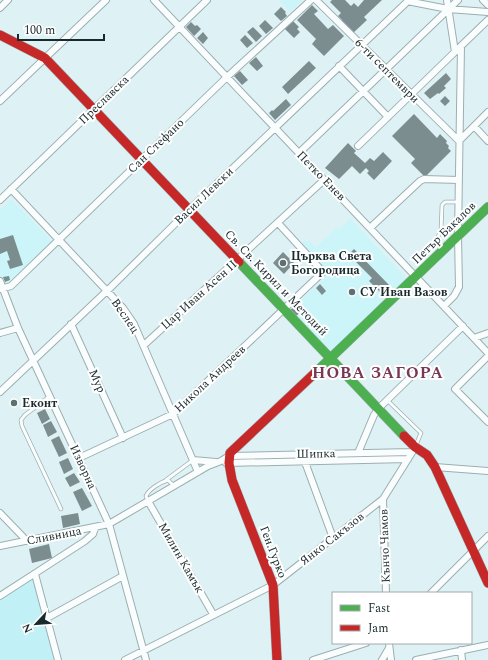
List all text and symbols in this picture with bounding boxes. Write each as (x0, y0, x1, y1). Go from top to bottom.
scale bar (18, 16, 104, 42)
text: 100 m (24, 21, 55, 40)
street label: 6-ти септември (350, 34, 424, 108)
street label: Преславска (74, 71, 134, 129)
street label: Сан Стефано (123, 114, 189, 178)
street label: Петко Енев (292, 146, 350, 206)
street label: Васил Левски (170, 163, 238, 229)
street label: Петър Бакалов (407, 197, 481, 269)
street label: Св. Св. Кирил и Методий (220, 225, 332, 341)
place label: Църква Света Богородица (291, 247, 373, 280)
street label: Цар Иван Асен II (157, 255, 241, 335)
marker: Църква Света Богородица (278, 258, 288, 268)
place label: СУ Иван Вазов (360, 283, 448, 302)
marker: СУ Иван Вазов (347, 287, 357, 297)
street label: Веслец (106, 295, 144, 337)
street label: Никола Андреев (170, 341, 250, 417)
district label: НОВА ЗАГОРА (312, 361, 444, 385)
street label: Мур (83, 366, 111, 396)
place label: Еконт (22, 394, 57, 413)
marker: Еконт (9, 398, 19, 408)
street label: Изворна (64, 441, 102, 493)
street label: Шипка (296, 444, 336, 464)
street label: Янко Сакъзов (296, 508, 368, 570)
street label: Кънчо Чамов (374, 509, 396, 583)
street label: Милин Камък (153, 519, 209, 597)
street label: Сливница (25, 521, 83, 551)
street label: Ген.Гурко (254, 523, 292, 581)
legend (332, 592, 472, 644)
text: Fast (368, 599, 390, 618)
north arrow (16, 604, 56, 644)
text: Jam (368, 619, 389, 638)
text: N (18, 620, 37, 636)

